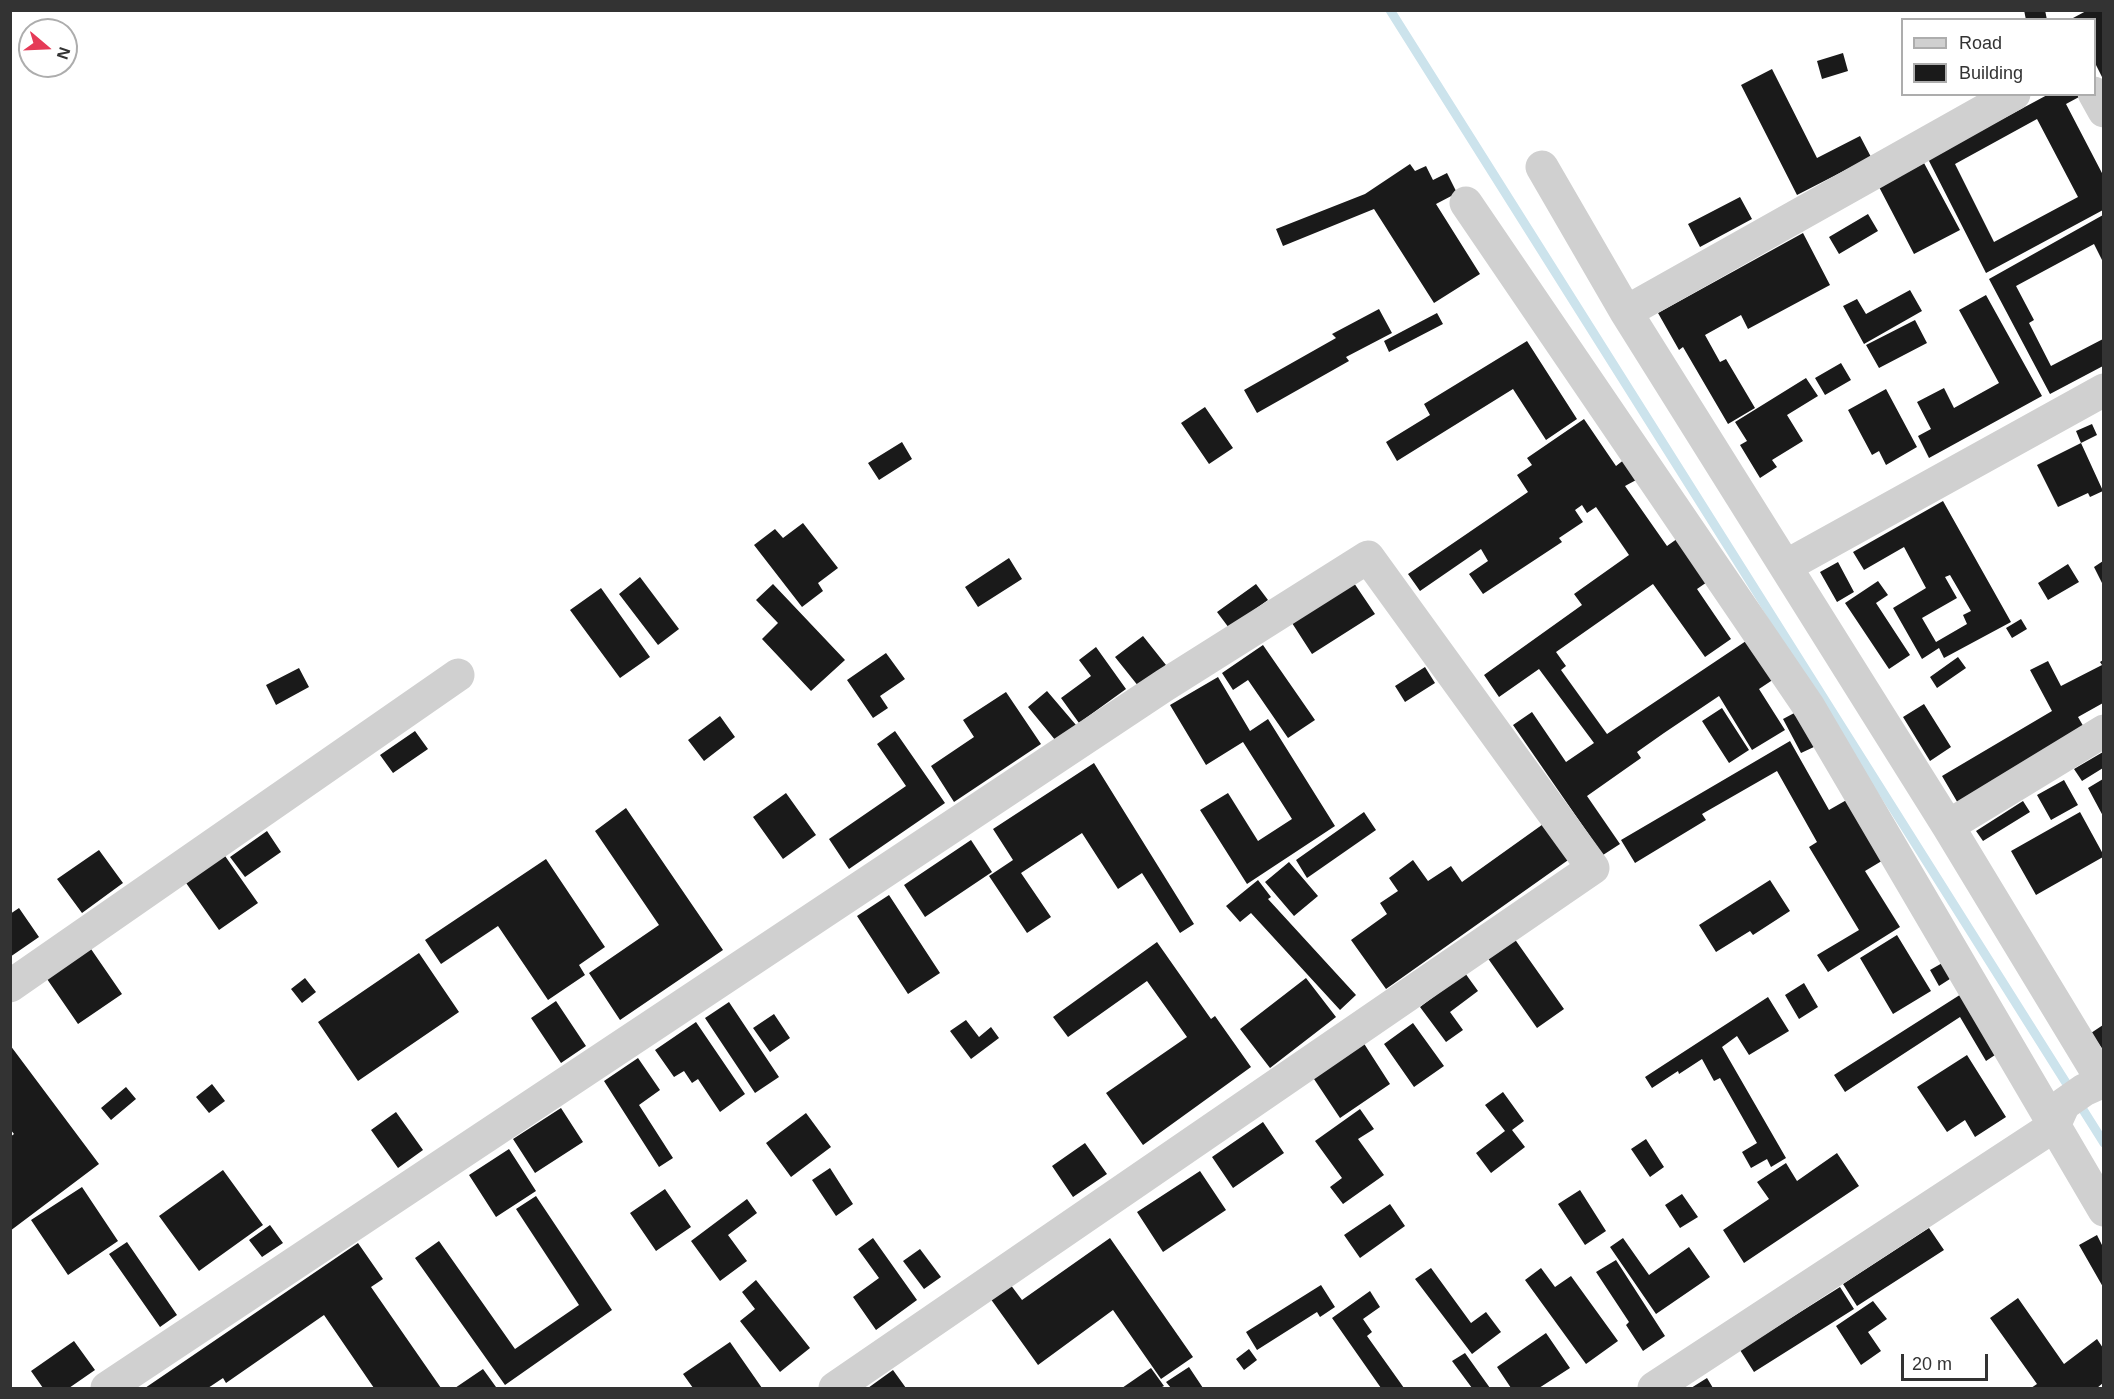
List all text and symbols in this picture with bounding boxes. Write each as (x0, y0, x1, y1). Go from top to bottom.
north arrow (18, 18, 78, 78)
legend (1901, 18, 2096, 96)
text: Road (1959, 33, 2002, 53)
text: N (54, 45, 74, 62)
text: Building (1959, 63, 2023, 83)
scale bar (1904, 1342, 1991, 1380)
text: 20 m (1912, 1354, 1952, 1374)

